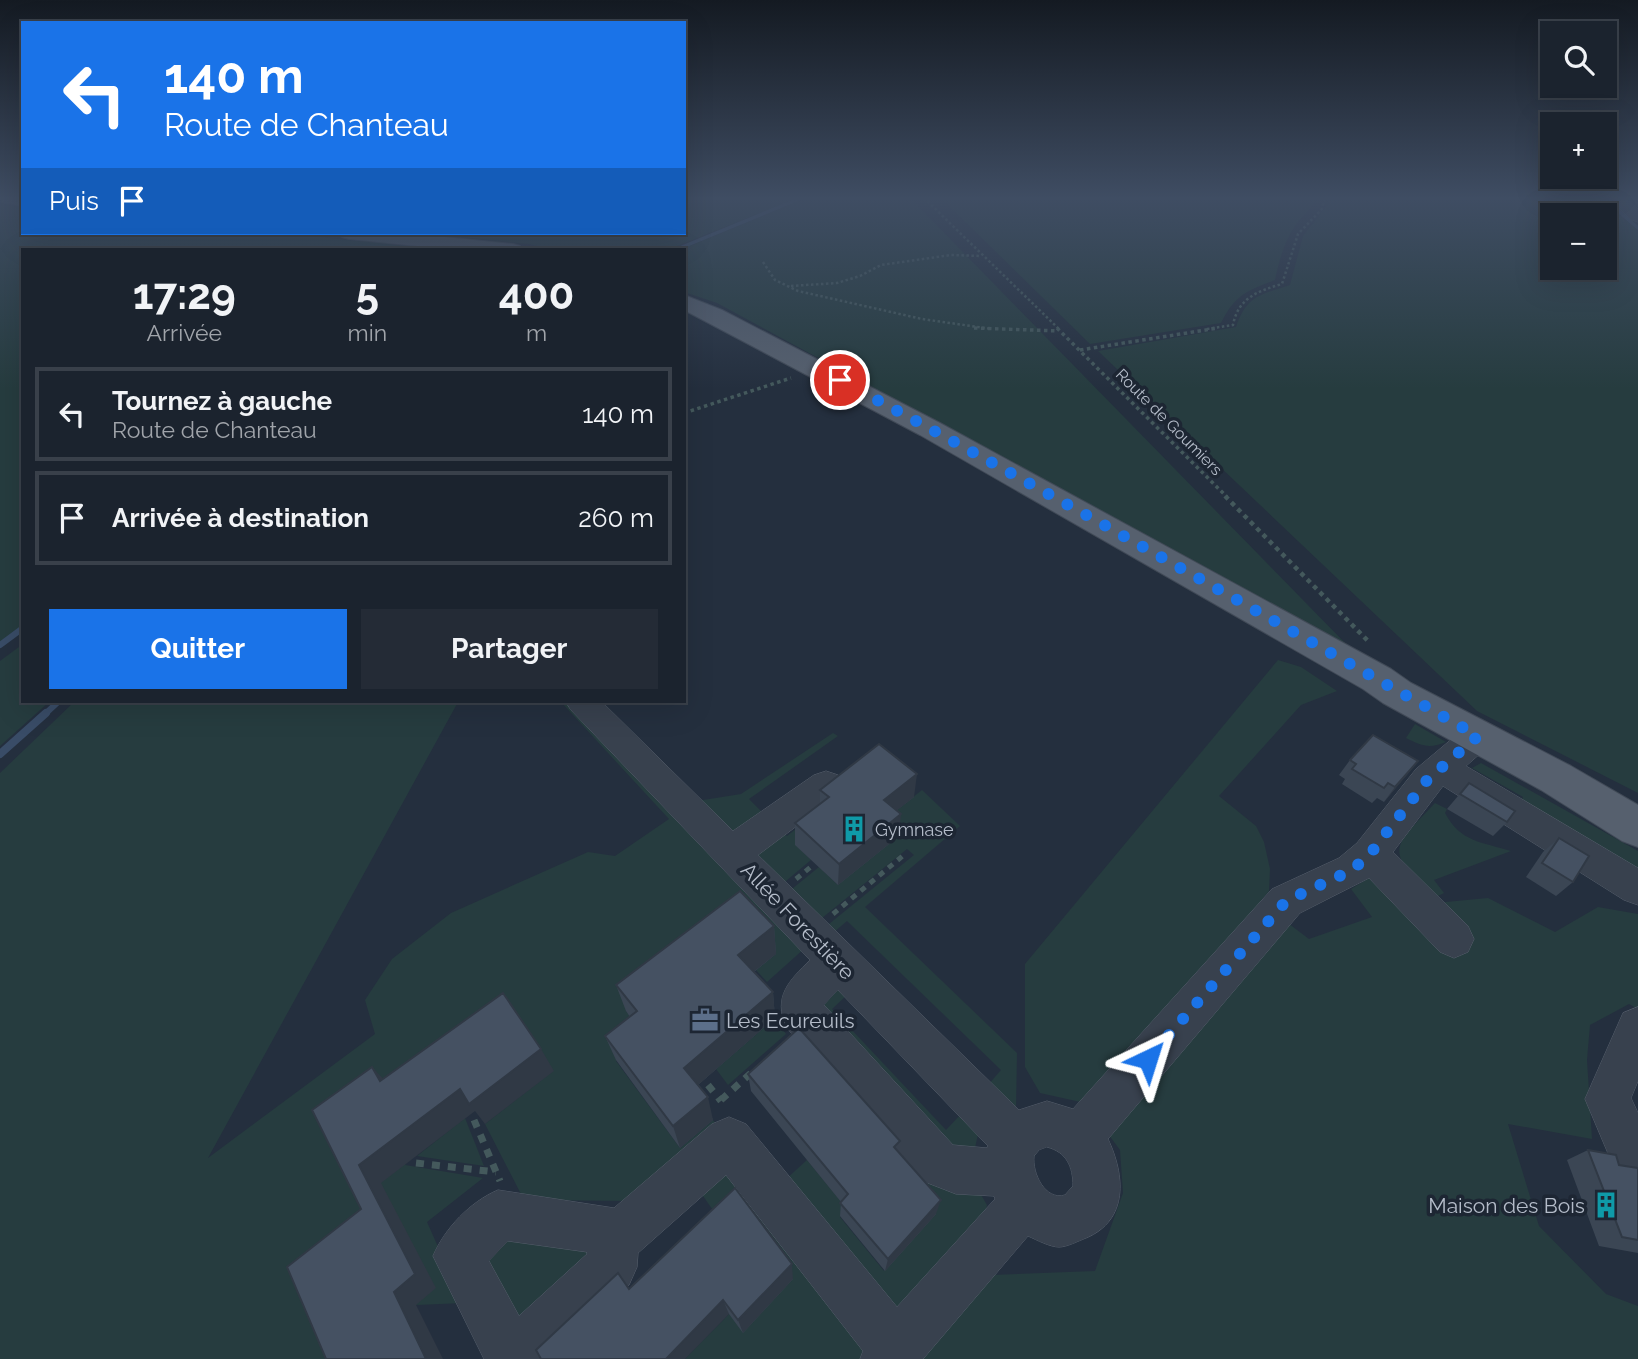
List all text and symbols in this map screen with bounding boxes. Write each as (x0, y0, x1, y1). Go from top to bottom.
map controls (1540, 21, 1617, 280)
button: search (1540, 21, 1617, 98)
text: 140 m (164, 47, 304, 104)
icon: left (49, 49, 140, 140)
text: Route de Chanteau (164, 106, 449, 143)
button: + (1540, 112, 1617, 189)
icon: arrive (113, 182, 151, 220)
text: Puis (49, 186, 99, 216)
button: − (1540, 203, 1617, 280)
text: 17:29 (133, 270, 236, 319)
text: 5 (356, 270, 379, 319)
text: 400 (499, 270, 574, 319)
text: Arrivée (146, 319, 222, 346)
text: min (348, 319, 387, 346)
text: m (526, 319, 547, 346)
pin (810, 350, 870, 410)
icon: arrive (821, 361, 859, 399)
street label: Route de Goumiers (1112, 365, 1226, 479)
text: Tournez à gauche (112, 386, 332, 416)
icon: left (53, 395, 91, 433)
text: 140 m (582, 399, 654, 429)
text: Route de Chanteau (112, 416, 317, 443)
icon: arrive (53, 499, 91, 537)
text: Arrivée à destination (112, 503, 369, 533)
text: 260 m (578, 503, 654, 533)
button: Quitter (49, 609, 347, 689)
button: Partager (361, 609, 658, 689)
building icon: Gymnase (839, 814, 869, 844)
place label: Gymnase (875, 819, 954, 840)
street label: Allée Forestière (736, 857, 860, 985)
office icon: Les Ecureuils (690, 1005, 720, 1035)
place label: Les Ecureuils (726, 1008, 855, 1033)
position arrow (1111, 1022, 1185, 1096)
building icon: Maison des Bois (1591, 1190, 1621, 1220)
place label: Maison des Bois (1428, 1193, 1585, 1218)

